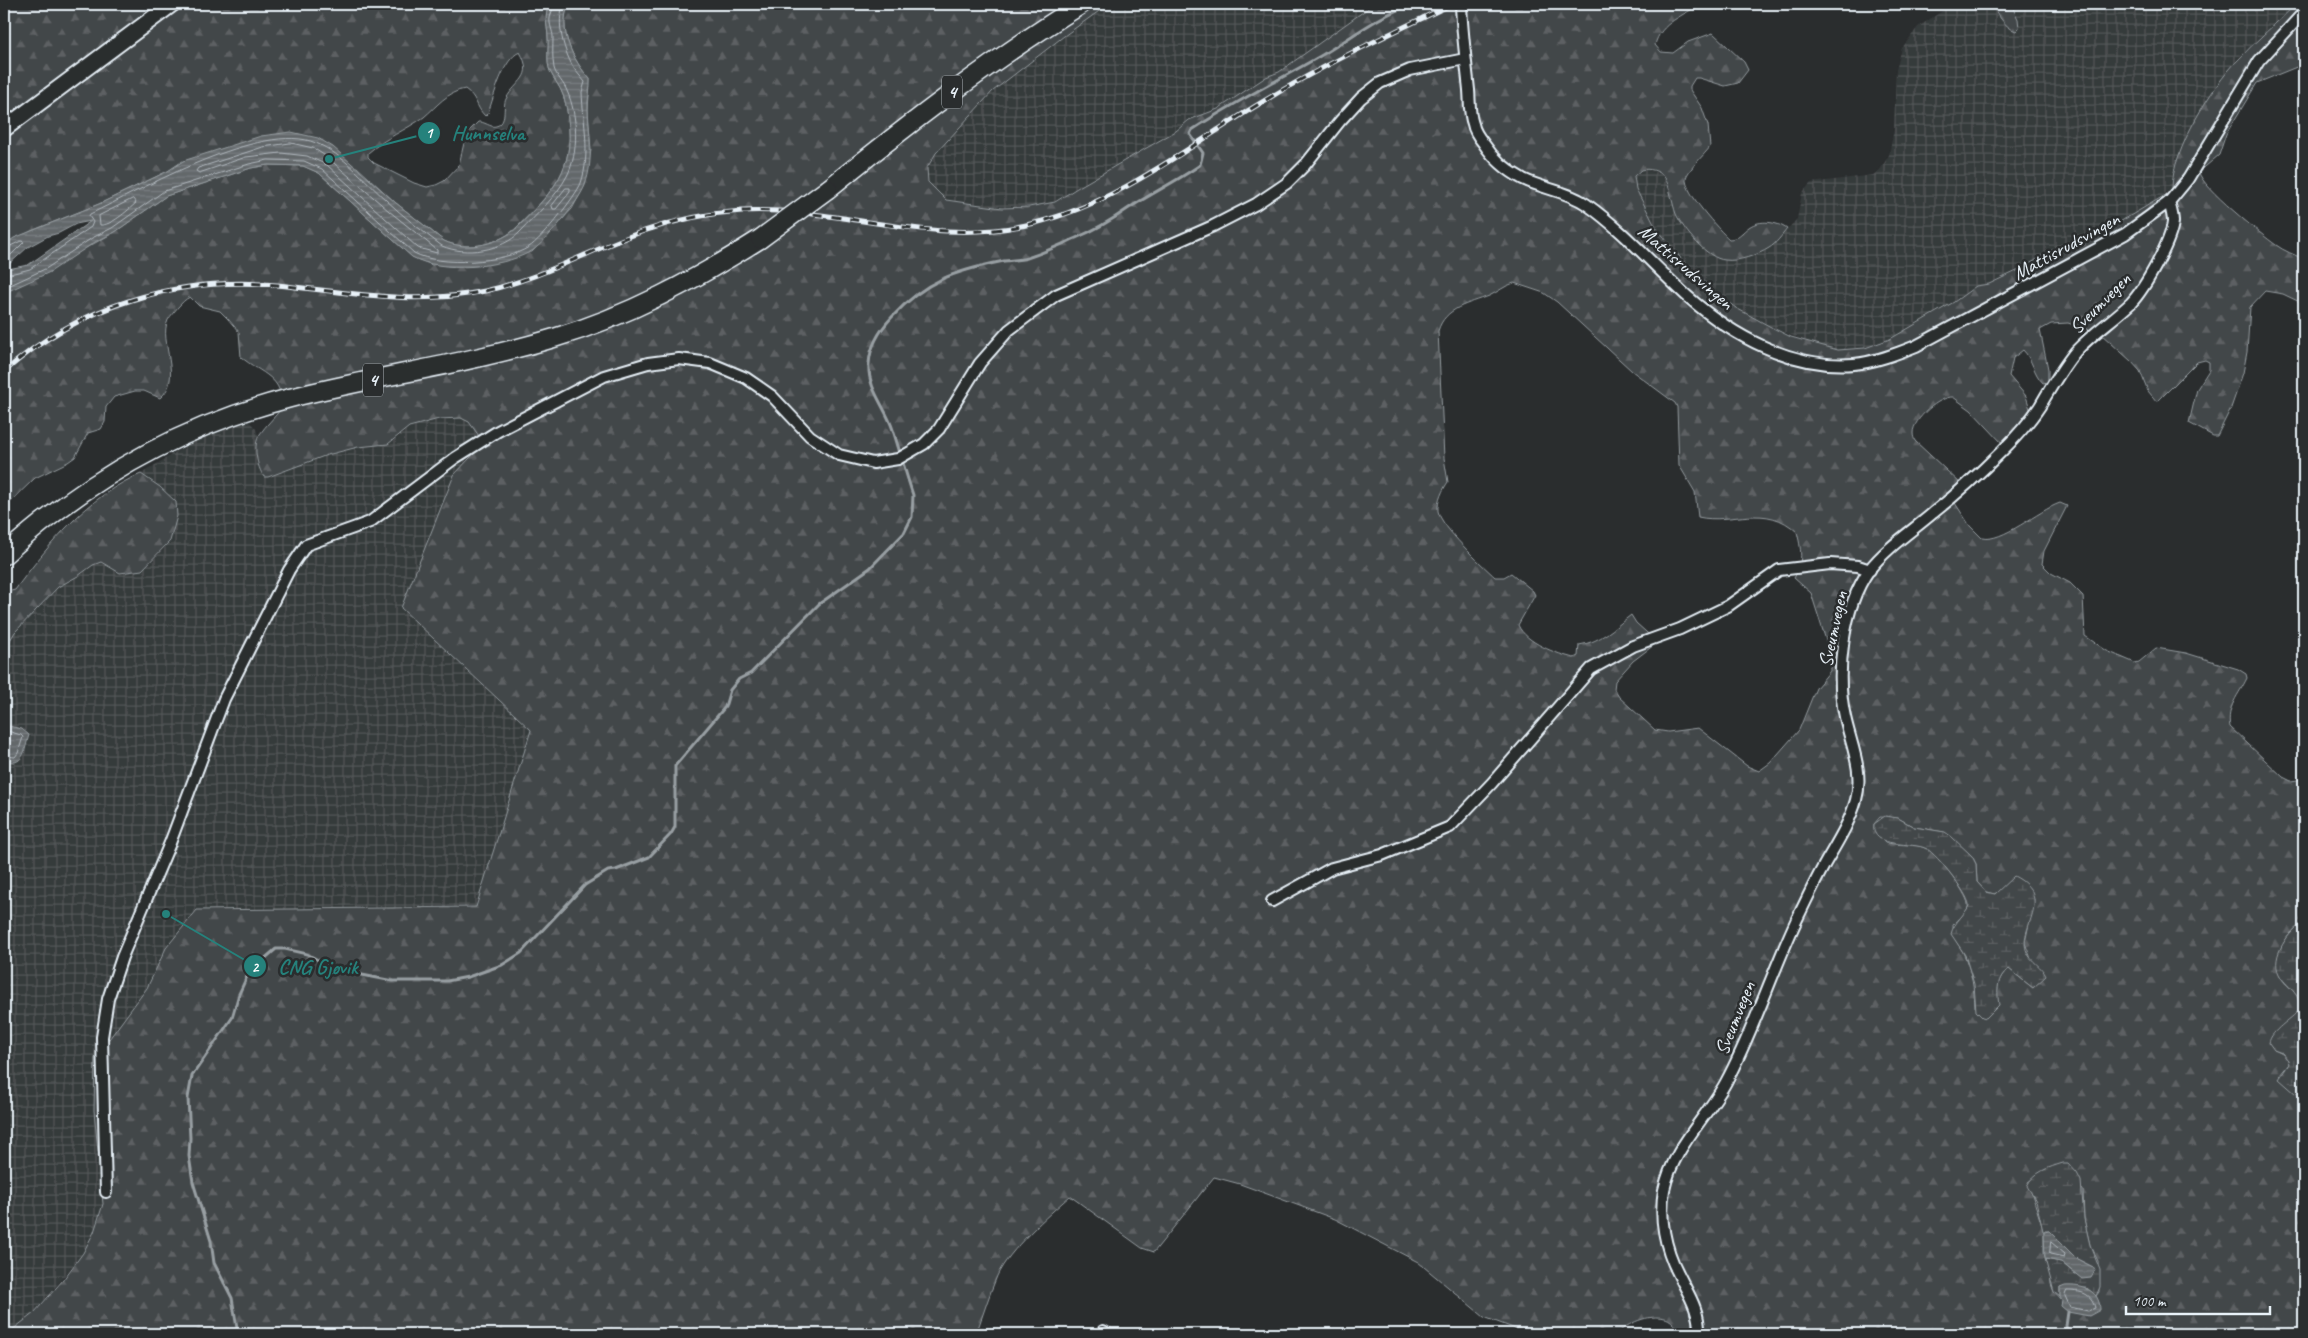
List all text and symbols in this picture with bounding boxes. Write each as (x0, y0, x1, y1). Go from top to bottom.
road number: 4 (942, 75, 962, 108)
callout: Hunnselva (417, 115, 535, 151)
text: Hunnselva (452, 120, 527, 146)
text: 1 (426, 124, 435, 143)
street label: Mattisrudsvingen (2008, 206, 2125, 286)
street label: Mattisrudsvingen (1633, 219, 1740, 316)
street label: Sveumvegen (2064, 266, 2137, 339)
road number: 4 (363, 364, 383, 396)
street label: Sveumvegen (1813, 588, 1853, 669)
callout: CNG Gjøvik (243, 948, 367, 984)
text: CNG Gjøvik (278, 954, 360, 980)
text: 2 (252, 958, 260, 977)
street label: Sveumvegen (1709, 977, 1761, 1058)
scale bar (2126, 1283, 2269, 1315)
text: 100 m (2133, 1292, 2167, 1311)

